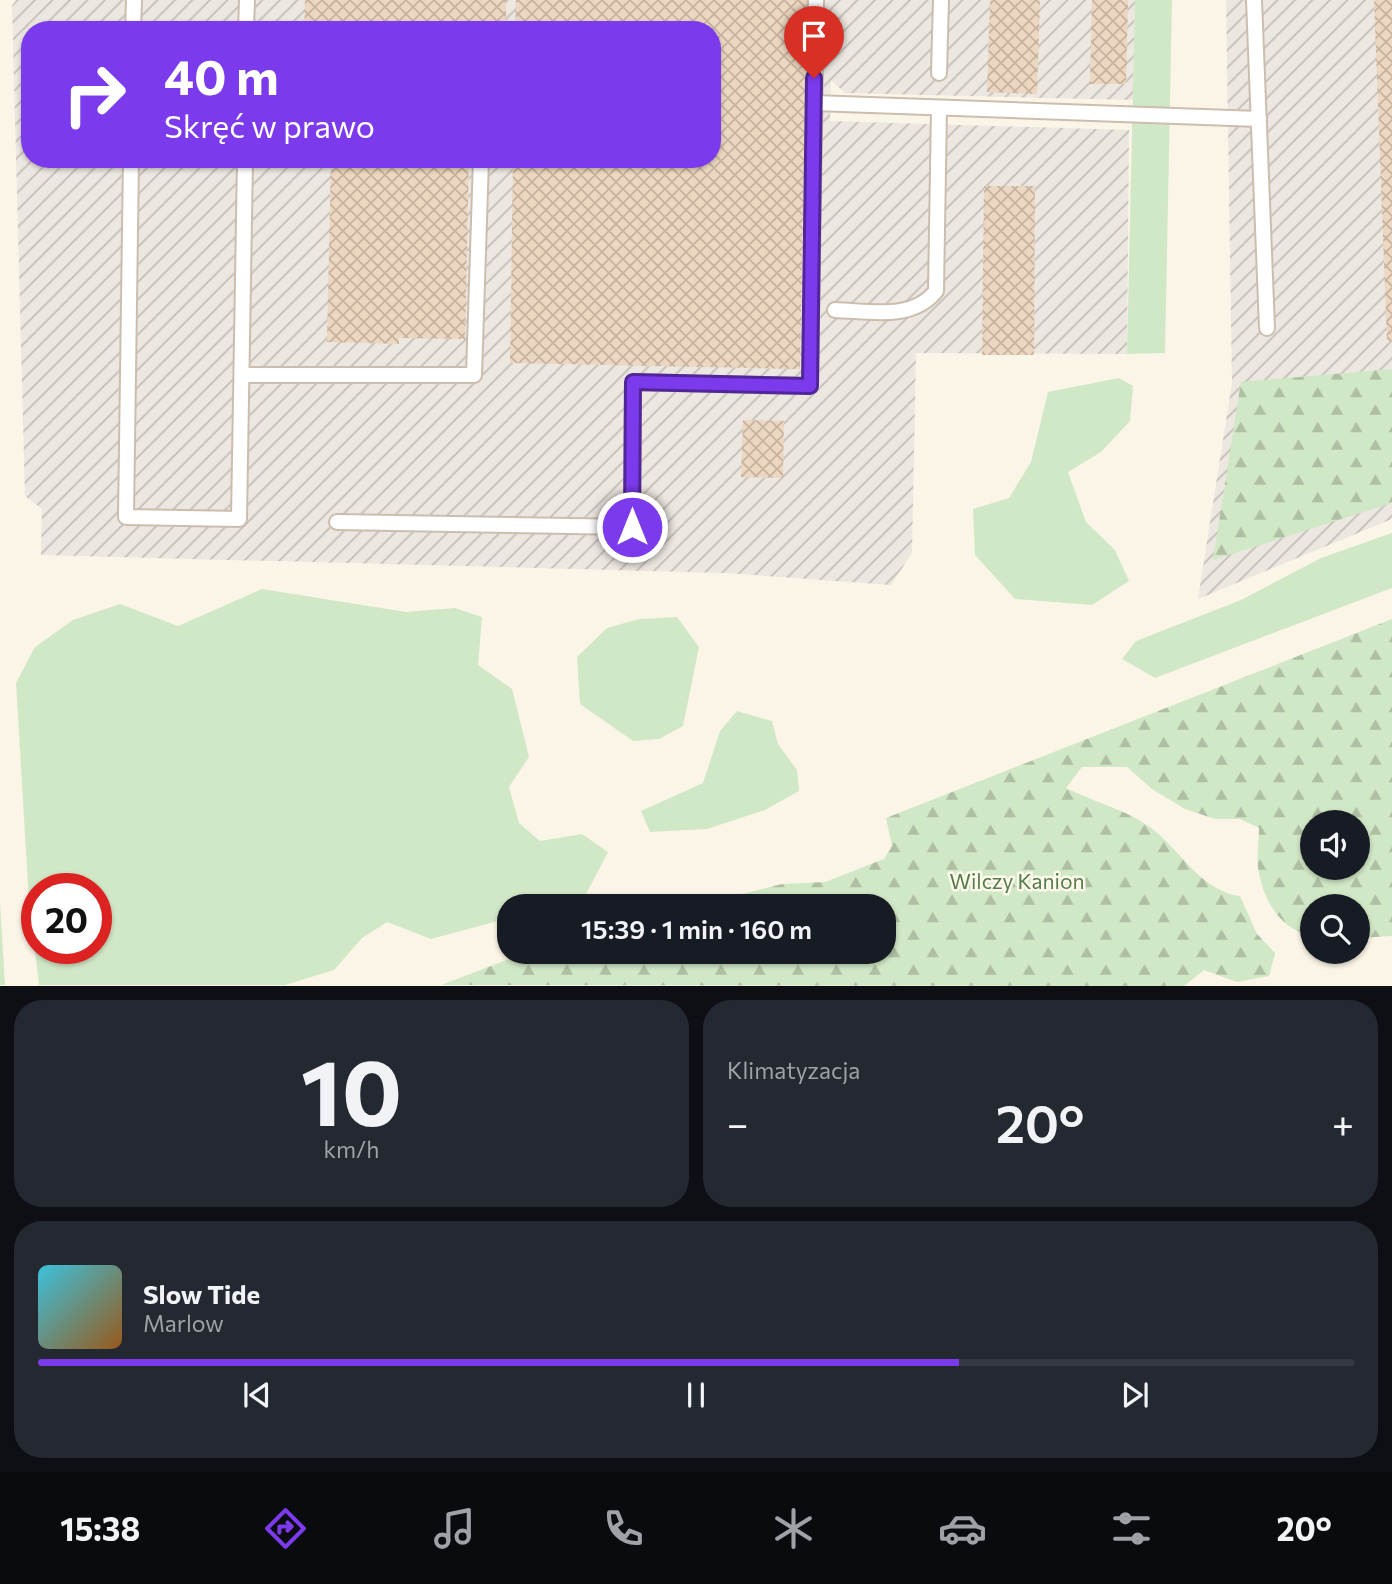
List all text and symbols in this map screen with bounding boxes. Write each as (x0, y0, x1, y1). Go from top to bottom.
pin (784, 6, 844, 78)
icon: arrive (795, 17, 833, 55)
text: 40 m (164, 45, 279, 105)
icon: right (49, 49, 140, 140)
text: Skręć w prawo (164, 105, 375, 145)
position arrow (595, 490, 669, 564)
map controls (1300, 810, 1370, 964)
button: sound (1300, 810, 1370, 880)
park label: Wilczy Kanion (950, 868, 1084, 893)
speed limit sign: 20 (21, 873, 112, 964)
button: search (1300, 894, 1370, 964)
text: 15:39 · 1 min · 160 m (581, 913, 812, 944)
text: 10 (301, 1033, 402, 1145)
text: Klimatyzacja (727, 1056, 860, 1084)
text: 20° (996, 1090, 1085, 1154)
text: − (727, 1099, 749, 1146)
text: + (1332, 1099, 1354, 1146)
text: km/h (324, 1135, 379, 1163)
text: Slow Tide (143, 1278, 260, 1309)
text: Marlow (143, 1309, 224, 1337)
icon: previous (238, 1376, 276, 1414)
icon: pause (677, 1376, 715, 1414)
icon: next (1116, 1376, 1154, 1414)
icon: directions (261, 1504, 310, 1553)
icon: music (430, 1504, 479, 1553)
icon: phone (599, 1504, 648, 1553)
icon: climate (769, 1504, 818, 1553)
icon: car (938, 1504, 987, 1553)
icon: filters (1107, 1504, 1156, 1553)
text: 15:38 (60, 1508, 140, 1548)
text: 20° (1277, 1508, 1332, 1548)

